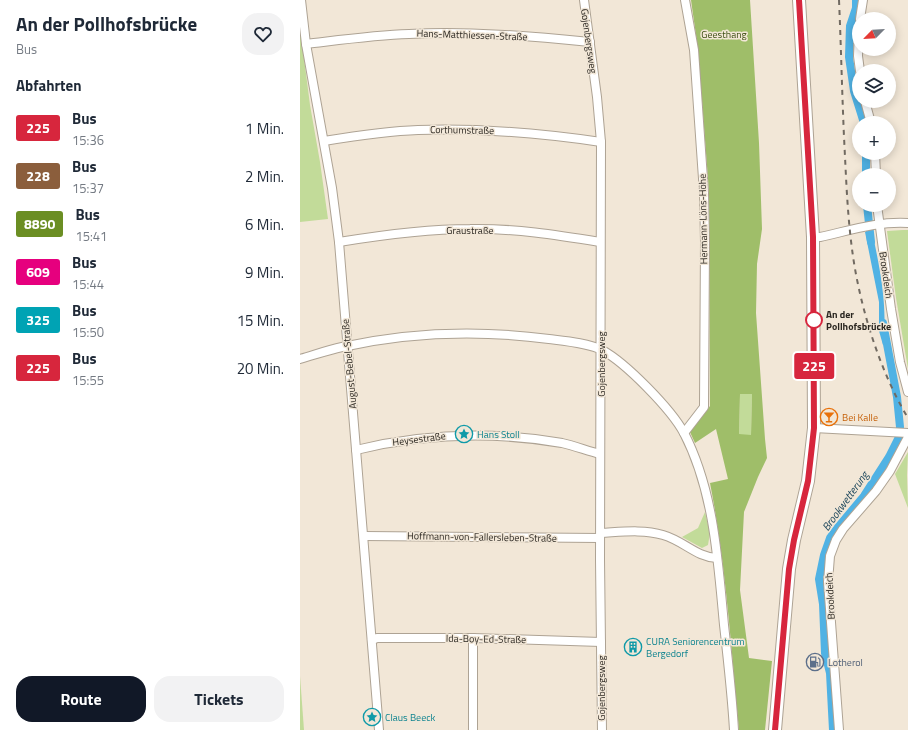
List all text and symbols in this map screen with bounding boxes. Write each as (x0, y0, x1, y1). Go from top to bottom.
street label: Gojenbergsweg (577, 8, 601, 74)
text: An der Pollhofsbrücke (16, 9, 197, 38)
north arrow (852, 12, 896, 56)
map controls (852, 12, 896, 212)
button: heart (242, 13, 284, 55)
street label: Hans-Matthiessen-Straße (416, 26, 528, 44)
park label: Geesthang (701, 27, 747, 42)
text: Bus (16, 39, 37, 59)
button: layers (852, 64, 896, 108)
text: Abfahrten (16, 74, 82, 97)
text: Bus (72, 107, 97, 130)
button: + (852, 116, 896, 160)
text: 225 (26, 117, 50, 138)
text: 1 Min. (245, 117, 284, 140)
street label: Corthumstraße (430, 122, 494, 138)
text: 15:36 (72, 130, 104, 150)
text: Bus (72, 155, 97, 178)
text: 228 (26, 165, 50, 186)
text: 2 Min. (245, 165, 284, 188)
button: − (852, 168, 896, 212)
street label: Hermann-Löns-Höhe (695, 174, 711, 264)
text: 15:37 (72, 178, 104, 198)
text: Bus (75, 203, 100, 226)
text: 8890 (24, 213, 55, 234)
text: 6 Min. (245, 213, 284, 236)
street label: Graustraße (446, 223, 494, 238)
text: 15:41 (75, 226, 107, 246)
text: Bus (72, 251, 97, 274)
street label: Brookdeich (875, 251, 897, 299)
text: 609 (26, 261, 50, 282)
text: 9 Min. (245, 261, 284, 284)
text: 15:44 (72, 274, 104, 294)
text: Bus (72, 299, 97, 322)
place label: An der Pollhofsbrücke (826, 307, 891, 334)
text: 325 (26, 309, 50, 330)
text: 15 Min. (237, 309, 284, 332)
marker: An der Pollhofsbrücke (805, 311, 823, 329)
street label: August-Bebel-Straße (338, 318, 360, 410)
text: 15:50 (72, 322, 104, 342)
street label: Gojenbergsweg (594, 331, 609, 397)
text: Bus (72, 347, 97, 370)
line badge: 225 (791, 353, 837, 379)
text: 225 (802, 355, 826, 376)
text: 225 (26, 357, 50, 378)
text: 20 Min. (237, 357, 284, 380)
text: 15:55 (72, 370, 104, 390)
bar icon: Bei Kalle (819, 407, 839, 427)
place label: Bei Kalle (842, 410, 878, 425)
place icon: Hans Stoll (454, 424, 474, 444)
place label: Hans Stoll (477, 427, 520, 442)
street label: Heysestraße (392, 428, 446, 450)
water label: Brookwetterung (818, 466, 873, 534)
street label: Hoffmann-von-Fallersleben-Straße (407, 528, 557, 546)
street label: Brookdeich (821, 572, 839, 620)
street label: Ida-Boy-Ed-Straße (446, 631, 526, 647)
place label: CURA Seniorencentrum Bergedorf (646, 634, 745, 661)
building icon: CURA Seniorencentrum Bergedorf (623, 637, 643, 657)
fuel station icon: Lotherol (805, 652, 825, 672)
street label: Gojenbergsweg (594, 655, 609, 721)
place label: Lotherol (828, 655, 863, 670)
button: Route (16, 676, 146, 722)
button: Tickets (154, 676, 284, 722)
place icon: Claus Beeck (362, 707, 382, 727)
place label: Claus Beeck (385, 710, 436, 725)

